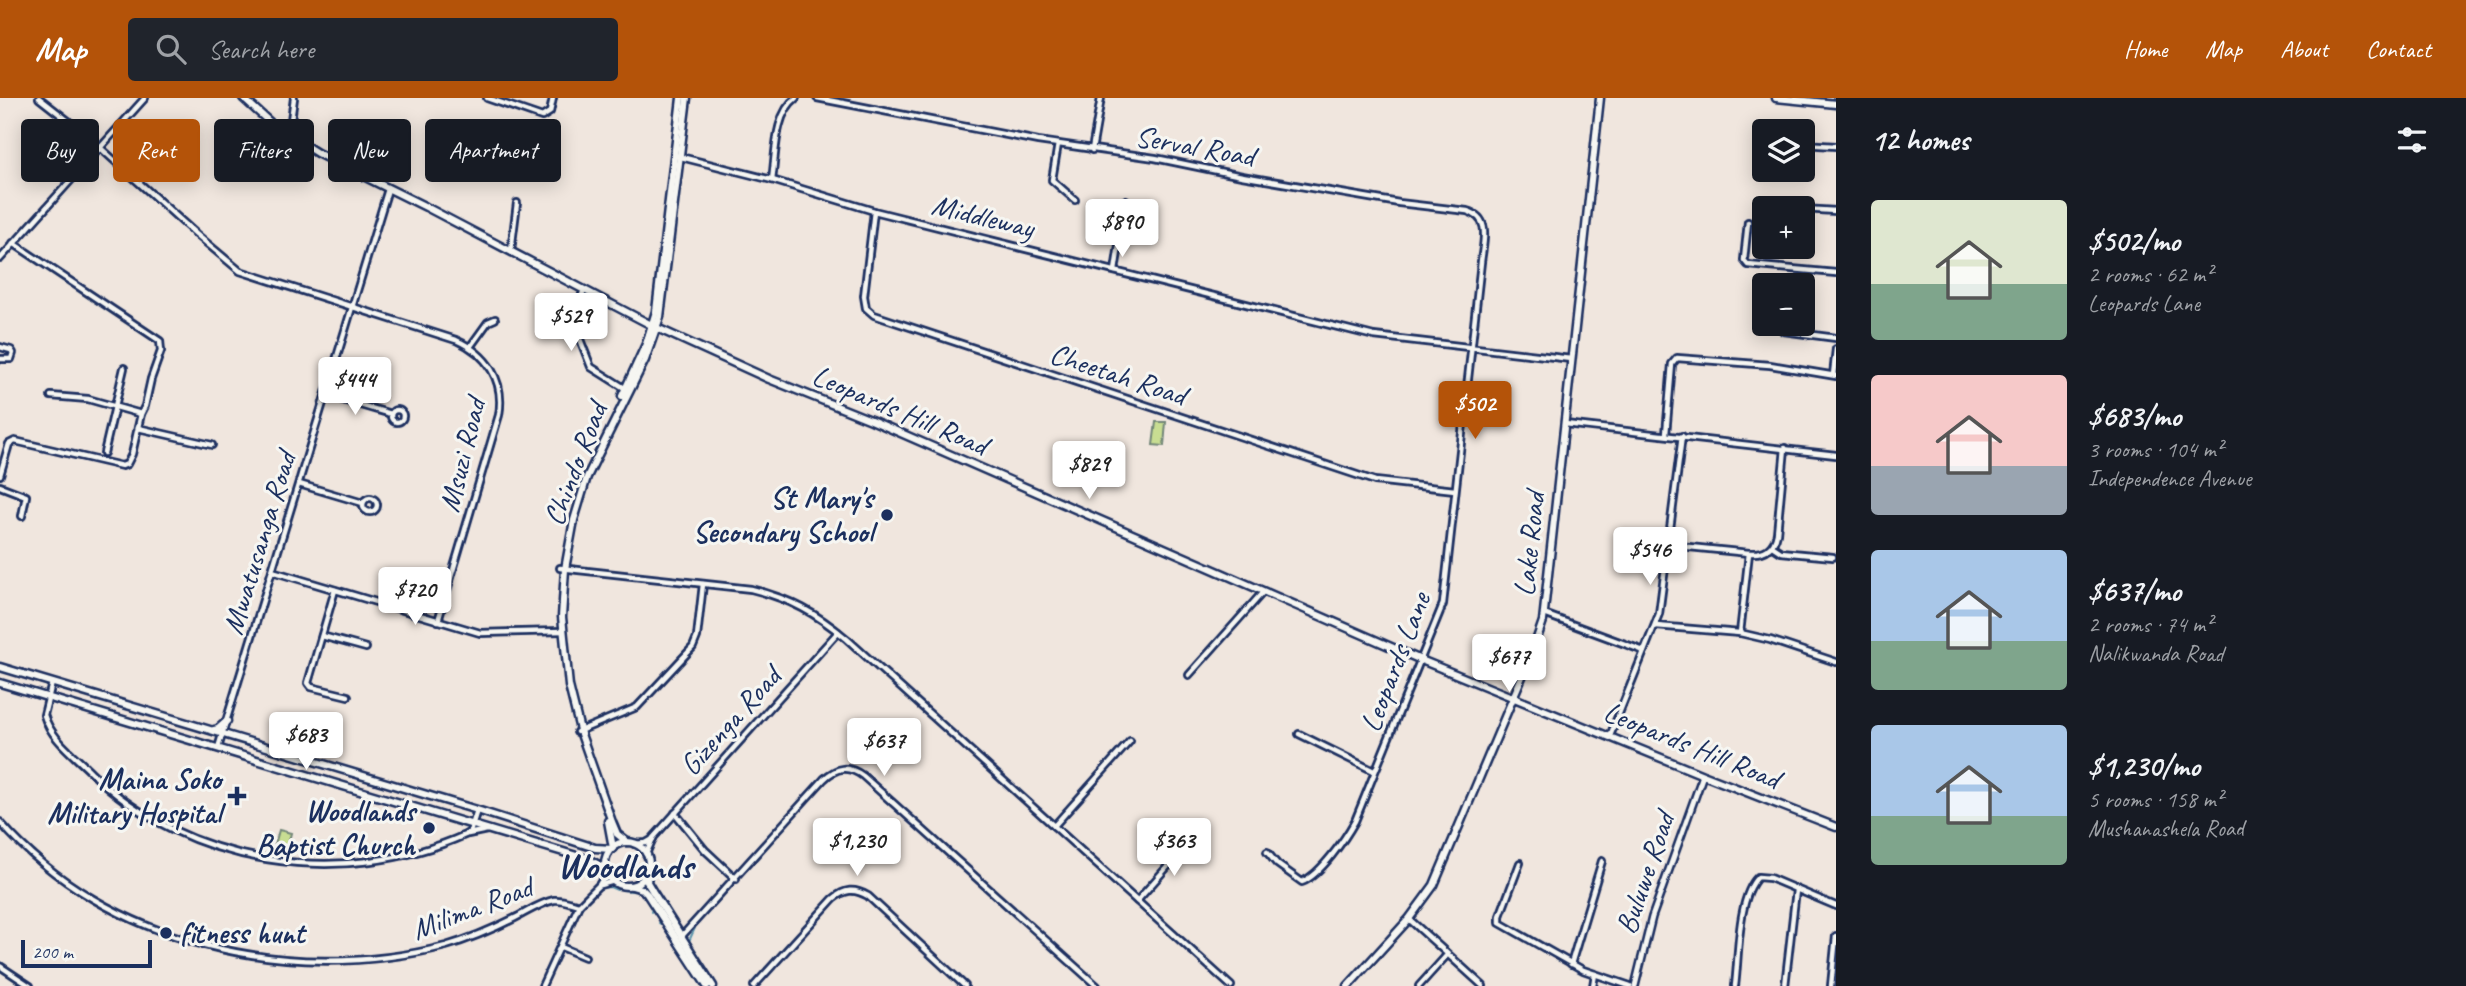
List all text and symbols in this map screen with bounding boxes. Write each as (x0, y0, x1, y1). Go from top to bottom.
search box (128, 18, 618, 81)
text: Map (35, 28, 86, 70)
icon: search (152, 30, 190, 68)
text: Search here (208, 33, 314, 66)
text: Home (2124, 34, 2167, 64)
text: Map (2205, 34, 2242, 64)
text: About (2280, 34, 2328, 64)
text: Contact (2366, 34, 2431, 64)
street label: Serval Road (1133, 117, 1262, 176)
chip: Buy (21, 119, 99, 182)
chip: Rent (113, 119, 200, 182)
chip: Filters (214, 119, 314, 182)
chip: New (328, 119, 411, 182)
chip: Apartment (425, 119, 561, 182)
map controls (1752, 119, 1815, 336)
button: layers (1752, 119, 1815, 182)
text: 12 homes (1871, 121, 1969, 159)
icon: filters (2393, 121, 2431, 159)
street label: Middleway (928, 185, 1040, 247)
button: + (1752, 196, 1815, 259)
pin: $890 (1081, 200, 1163, 259)
text: $890 (1101, 207, 1143, 236)
text: $502/mo (2088, 222, 2180, 260)
icon: home (1927, 228, 2011, 312)
text: 2 rooms · 62 m² (2088, 260, 2212, 289)
button: − (1752, 273, 1815, 336)
text: Leopards Lane (2088, 289, 2200, 318)
pin: $529 (530, 294, 612, 353)
text: $529 (551, 301, 591, 330)
street label: Cheetah Road (1045, 334, 1195, 415)
street label: Leopards Hill Road (807, 356, 997, 466)
pin: $444 (314, 358, 396, 417)
text: $444 (334, 365, 376, 394)
pin: $502 (1434, 382, 1516, 441)
text: $502 (1454, 389, 1496, 418)
street label: Msuzi Road (430, 390, 495, 516)
street label: Chindo Road (534, 393, 617, 531)
text: $683/mo (2088, 397, 2181, 435)
icon: home (1927, 403, 2011, 487)
text: 3 rooms · 104 m² (2088, 435, 2223, 464)
pin: $829 (1048, 442, 1130, 501)
street label: Mwatusanga Road (213, 443, 306, 639)
text: $829 (1068, 449, 1110, 478)
text: Independence Avenue (2088, 464, 2251, 493)
place label: St Mary's Secondary School (693, 479, 879, 552)
street label: Lake Road (1505, 486, 1554, 598)
marker: St Mary's Secondary School (879, 507, 895, 523)
pin: $546 (1609, 528, 1691, 587)
text: $546 (1629, 535, 1671, 564)
pin: $720 (374, 568, 456, 627)
text: $637/mo (2088, 572, 2181, 610)
text: $720 (394, 575, 436, 604)
icon: home (1927, 578, 2011, 662)
street label: Leopards Lane (1351, 585, 1440, 737)
text: 2 rooms · 74 m² (2088, 610, 2212, 639)
pin: $677 (1468, 634, 1550, 694)
text: Nalikwanda Road (2088, 639, 2223, 668)
text: $677 (1488, 642, 1530, 671)
street label: Gizenga Road (671, 655, 792, 783)
street label: Leopards Hill Road (1598, 692, 1790, 799)
pin: $683 (265, 712, 347, 772)
pin: $637 (843, 718, 925, 778)
text: $683 (285, 720, 327, 749)
text: $637 (863, 726, 905, 755)
text: $1,230/mo (2088, 747, 2200, 785)
icon: home (1927, 753, 2011, 837)
place label: Maina Soko Military Hospital (47, 760, 227, 832)
text: 5 rooms · 158 m² (2088, 785, 2223, 814)
marker: Maina Soko Military Hospital (227, 786, 247, 806)
place label: Woodlands Baptist Church (256, 792, 418, 864)
street label: Buluwe Road (1607, 803, 1685, 939)
text: Mushanashela Road (2088, 814, 2244, 843)
pin: $1,230 (800, 818, 914, 878)
pin: $363 (1133, 818, 1215, 878)
marker: Woodlands Baptist Church (421, 820, 437, 836)
text: $1,230 (829, 826, 885, 855)
text: $363 (1153, 826, 1195, 855)
district label: Woodlands (557, 842, 697, 889)
street label: Milima Road (406, 866, 542, 948)
place label: fitness hunt (180, 914, 308, 952)
marker: fitness hunt (158, 925, 174, 941)
scale bar (21, 937, 152, 969)
text: 200 m (32, 940, 73, 964)

